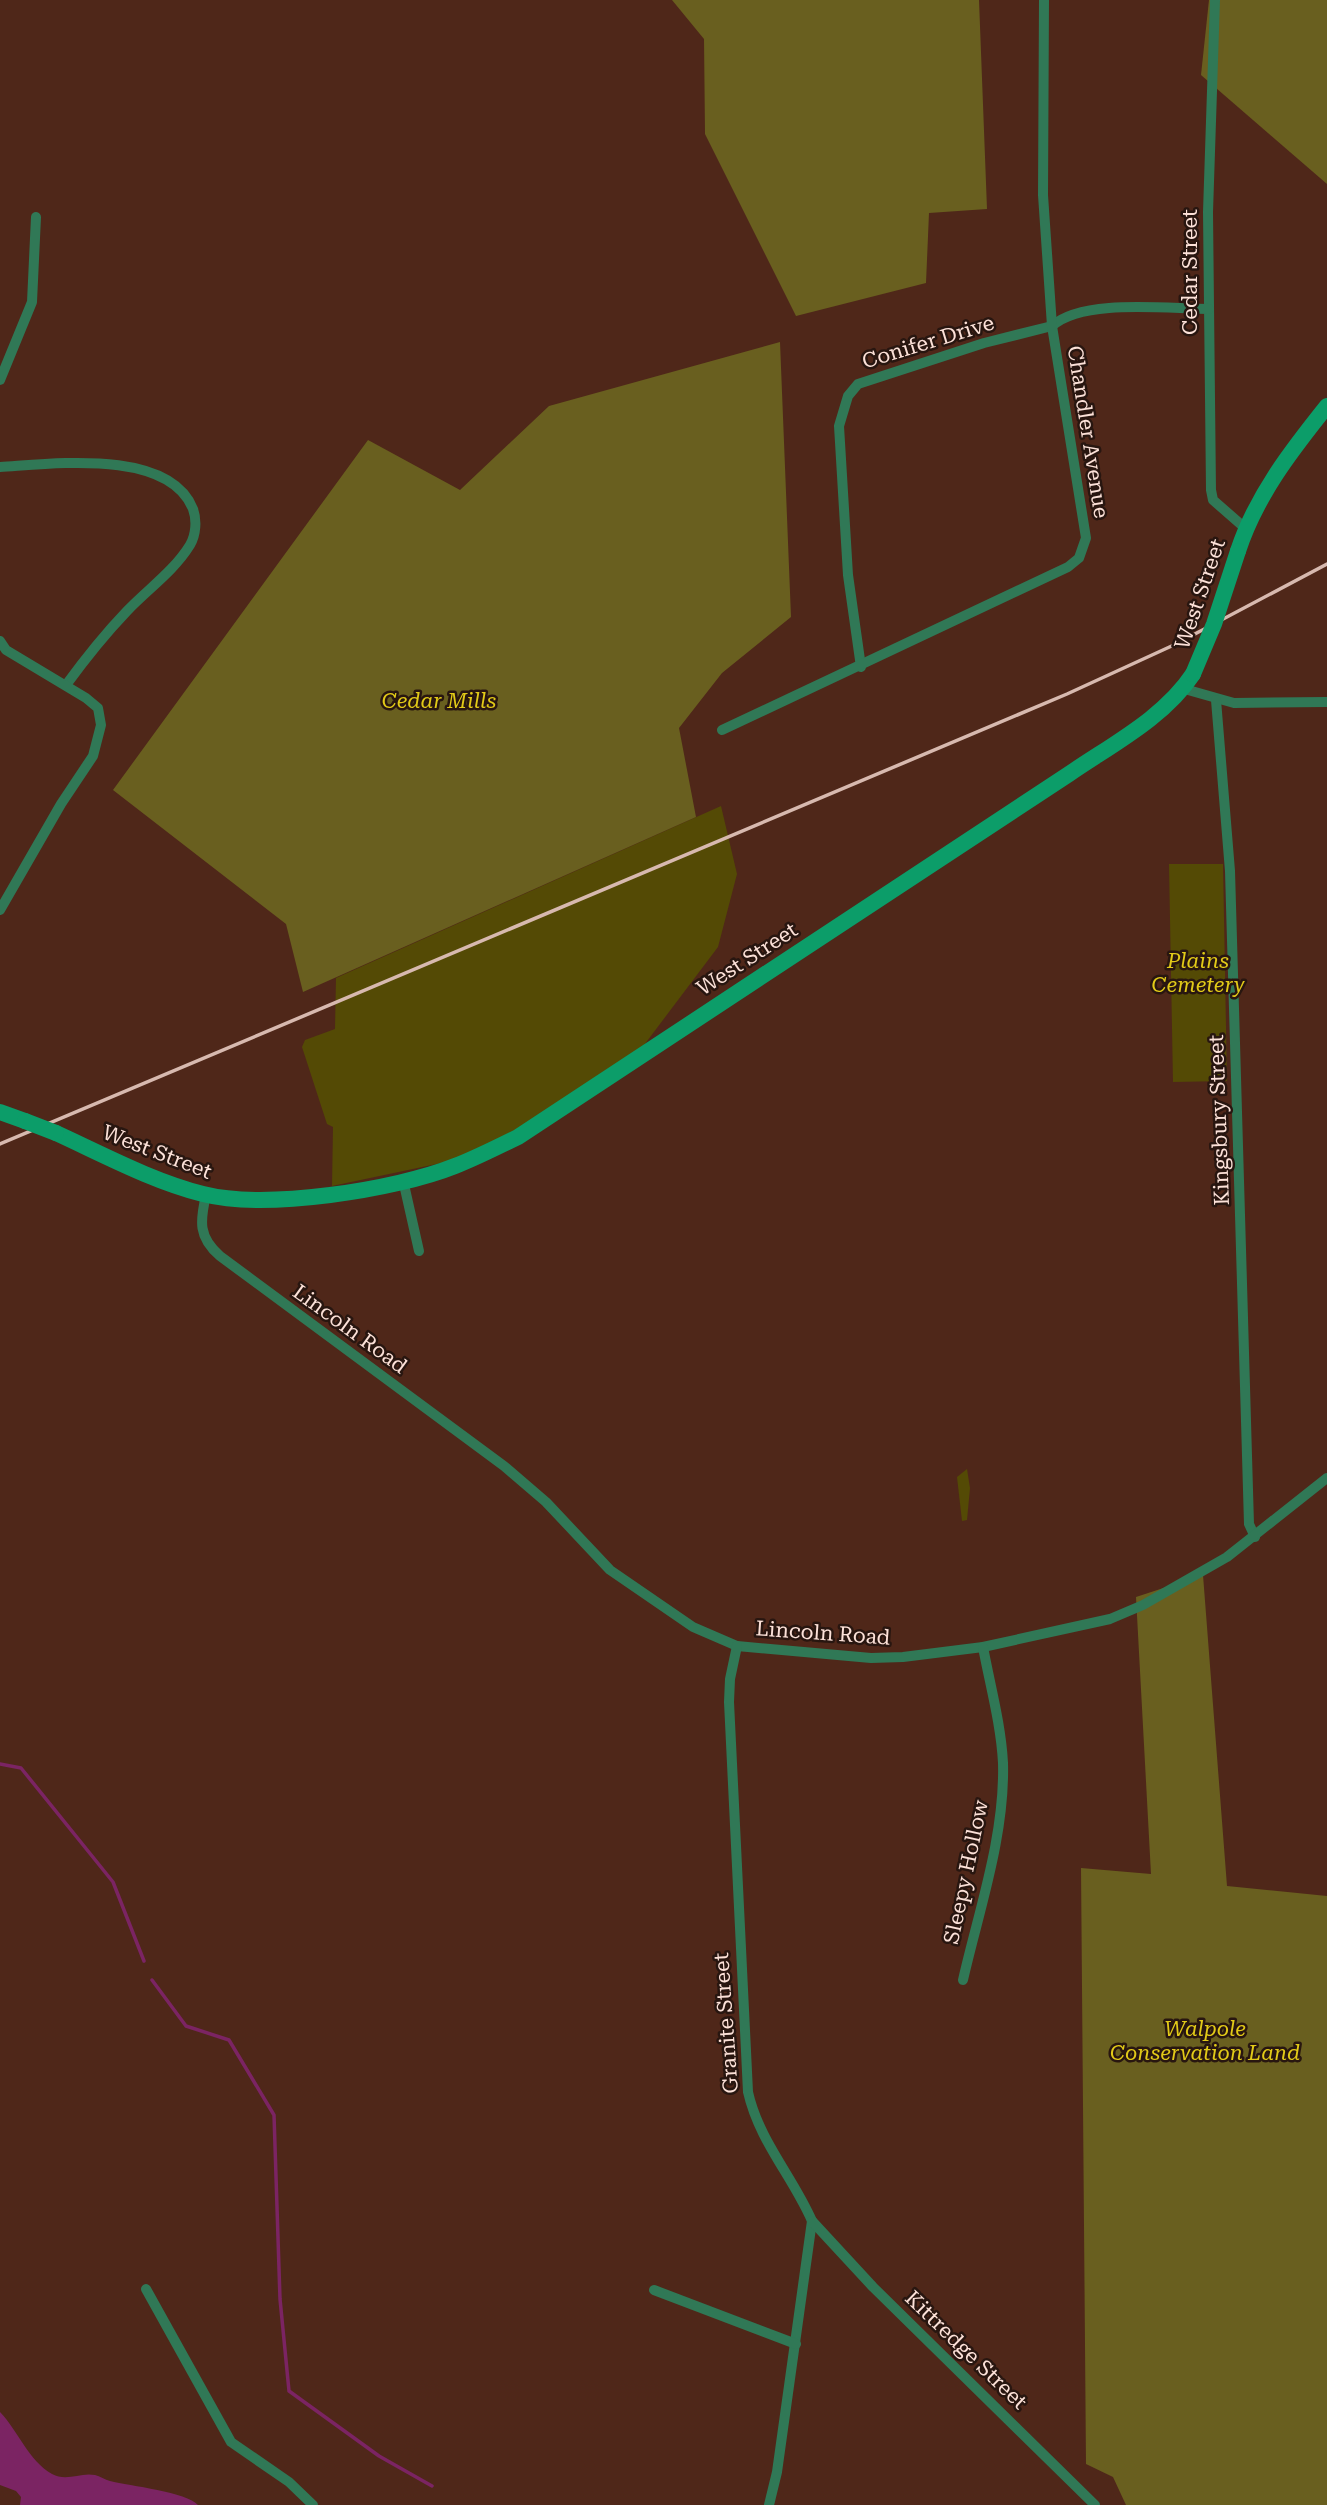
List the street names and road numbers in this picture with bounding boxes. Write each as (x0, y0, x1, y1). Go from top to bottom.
street label: Cedar Street (1178, 209, 1202, 335)
street label: Conifer Drive (859, 311, 997, 373)
street label: Chandler Avenue (1063, 344, 1113, 520)
street label: West Street (1170, 535, 1230, 652)
street label: West Street (692, 917, 802, 1000)
street label: Kingsbury Street (1204, 1034, 1234, 1206)
street label: West Street (99, 1120, 215, 1184)
street label: Lincoln Road (288, 1280, 412, 1379)
street label: Lincoln Road (755, 1616, 892, 1650)
street label: Sleepy Hollow (939, 1797, 993, 1946)
street label: Granite Street (709, 1952, 743, 2094)
street label: Kittredge Street (900, 2286, 1032, 2414)

